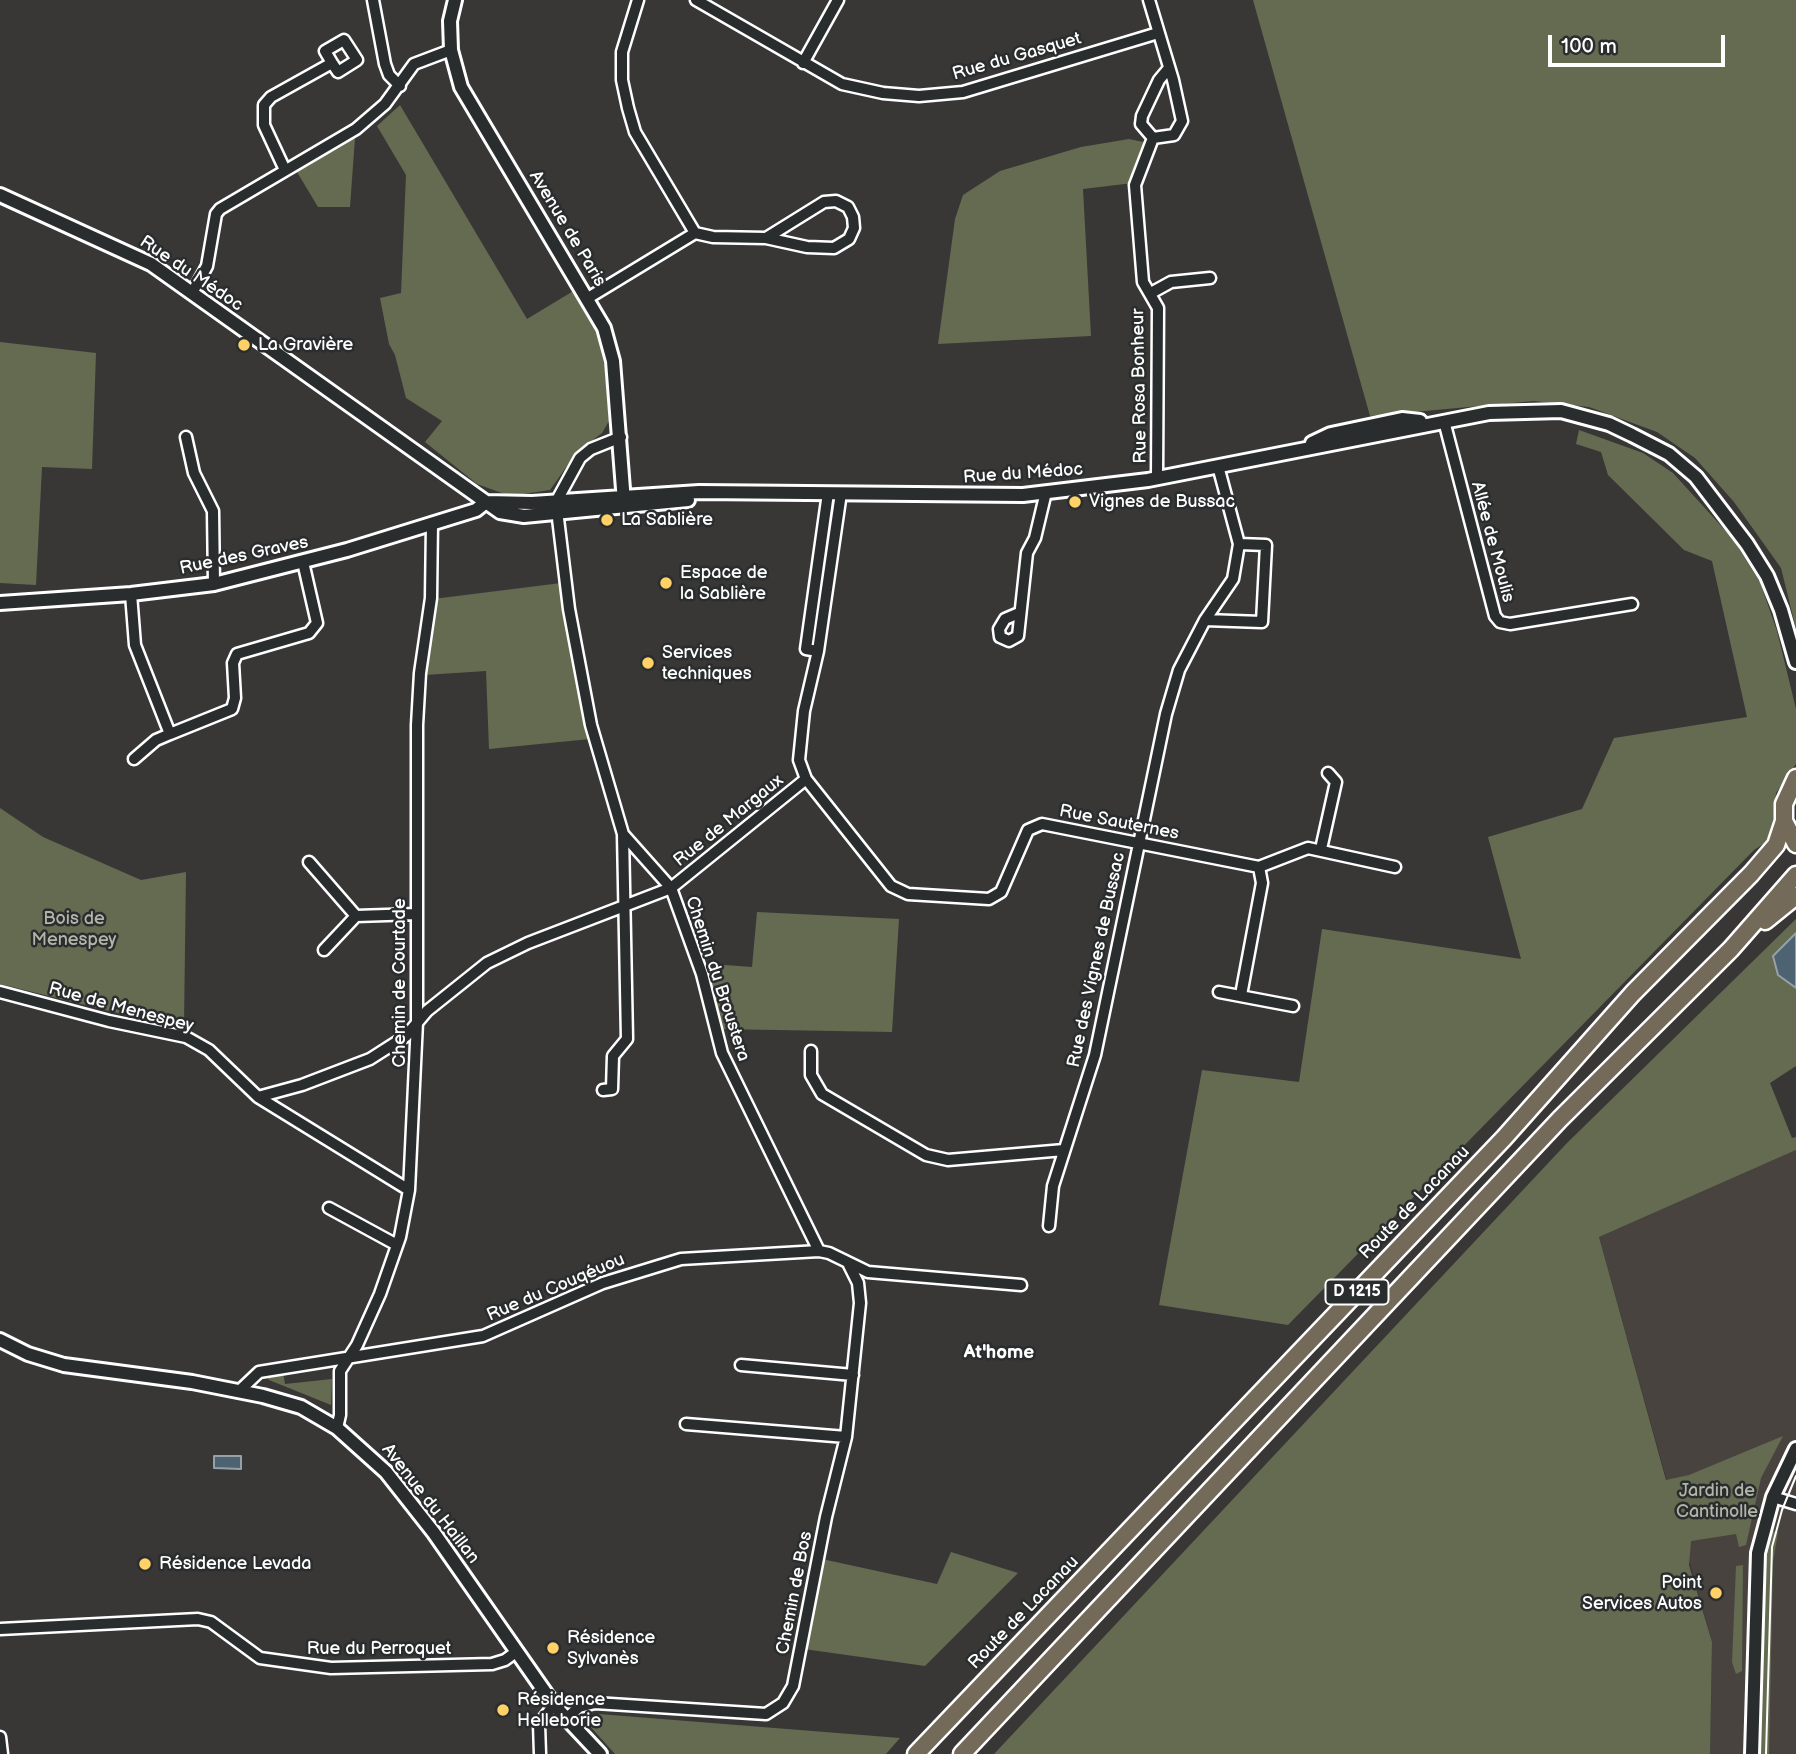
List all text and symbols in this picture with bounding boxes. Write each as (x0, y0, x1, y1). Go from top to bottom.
scale bar (1551, 21, 1728, 65)
street label: Rue du Gasquet (950, 28, 1084, 86)
text: 100 m (1561, 34, 1617, 59)
street label: Avenue de Paris (524, 167, 610, 291)
street label: Rue du Médoc (135, 231, 247, 317)
street label: Rue Rosa Bonheur (1128, 308, 1152, 464)
place label: La Gravière (258, 334, 353, 356)
marker: La Gravière (236, 337, 252, 353)
street label: Rue du Médoc (962, 459, 1084, 489)
street label: Allée de Moulis (1466, 479, 1518, 605)
place label: Vignes de Bussac (1089, 491, 1235, 513)
marker: Vignes de Bussac (1067, 494, 1083, 510)
place label: La Sablière (621, 509, 713, 531)
marker: La Sablière (599, 512, 615, 528)
street label: Rue des Graves (178, 532, 310, 580)
place label: Espace de la Sablière (680, 562, 767, 604)
marker: Espace de la Sablière (658, 575, 674, 591)
place label: Services techniques (662, 642, 752, 684)
marker: Services techniques (640, 655, 656, 671)
street label: Rue de Margaux (670, 770, 788, 872)
street label: Rue Sauternes (1057, 801, 1181, 845)
street label: Rue des Vignes de Bussac (1064, 851, 1130, 1069)
street label: Chemin du Broustera (680, 894, 754, 1064)
street label: Chemin de Courtade (389, 898, 411, 1068)
park label: Bois de Menespey (31, 908, 117, 950)
street label: Rue de Menespey (46, 978, 196, 1038)
street label: Route de Lacanau (1355, 1142, 1475, 1264)
street label: Rue du Couqéuou (484, 1249, 628, 1327)
road number: D 1215 (1326, 1280, 1388, 1304)
district label: At'home (964, 1342, 1034, 1364)
street label: Avenue du Haillan (376, 1440, 484, 1568)
park label: Jardin de Cantinolle (1676, 1480, 1758, 1522)
street label: Chemin de Bos (772, 1530, 818, 1656)
street label: Route de Lacanau (964, 1552, 1084, 1674)
place label: Résidence Levada (159, 1553, 312, 1575)
marker: Résidence Levada (137, 1556, 153, 1572)
place label: Point Services Autos (1582, 1572, 1702, 1614)
marker: Point Services Autos (1708, 1585, 1724, 1601)
place label: Résidence Sylvanès (567, 1627, 655, 1670)
street label: Rue du Perroquet (307, 1638, 451, 1660)
marker: Résidence Sylvanès (545, 1640, 561, 1656)
place label: Résidence Helleborie (517, 1689, 605, 1732)
marker: Résidence Helleborie (495, 1702, 511, 1718)

